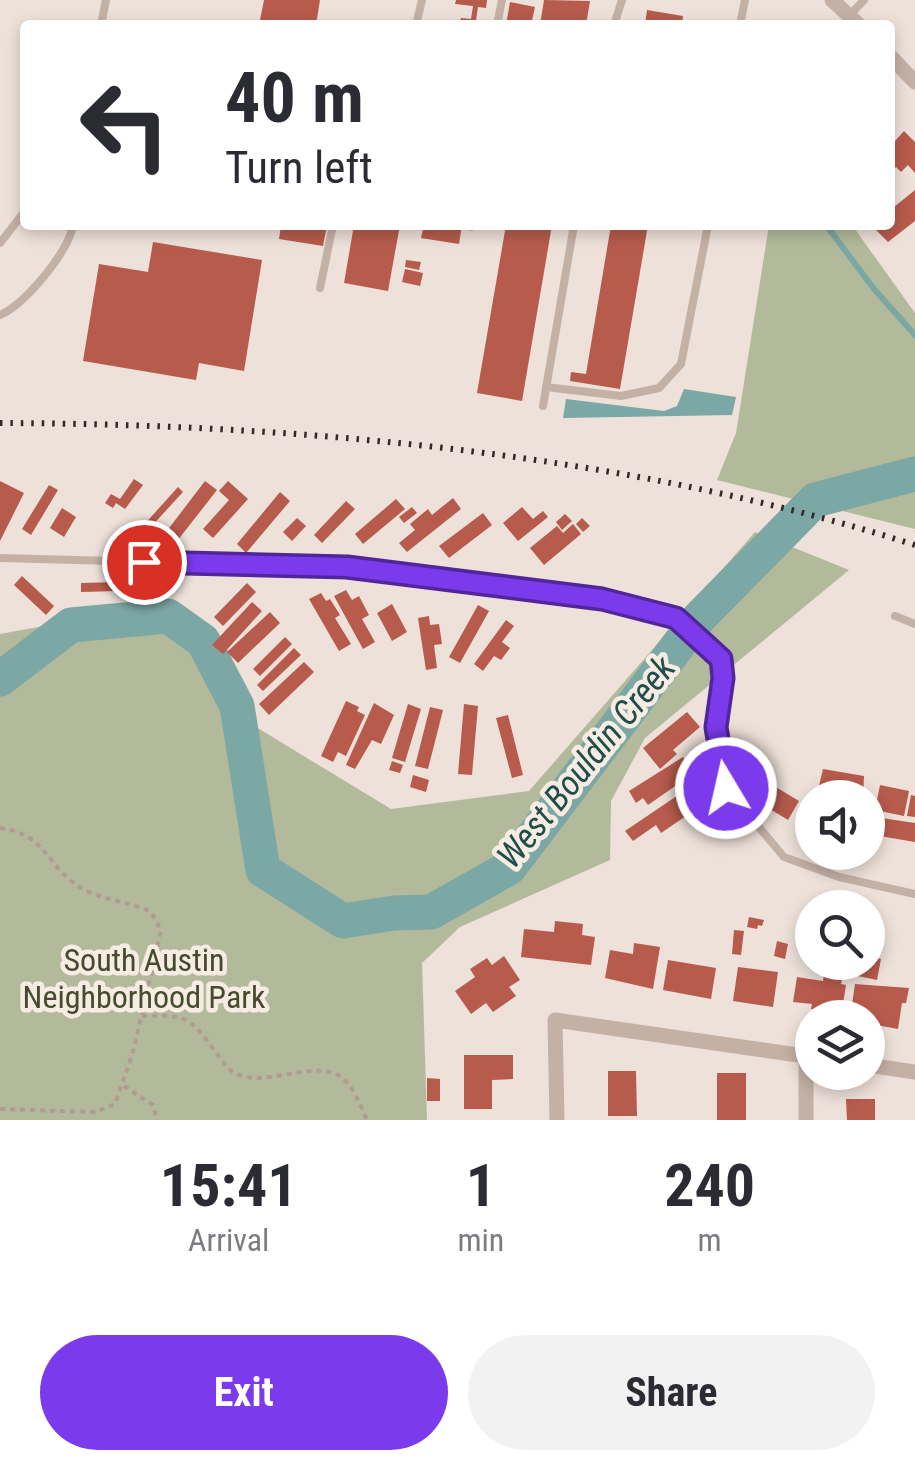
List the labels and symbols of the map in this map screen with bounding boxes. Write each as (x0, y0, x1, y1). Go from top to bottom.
pin (102, 520, 187, 605)
water label: West Bouldin Creek (489, 648, 685, 876)
position arrow (674, 736, 778, 840)
park label: South Austin Neighborhood Park (23, 941, 266, 1016)

